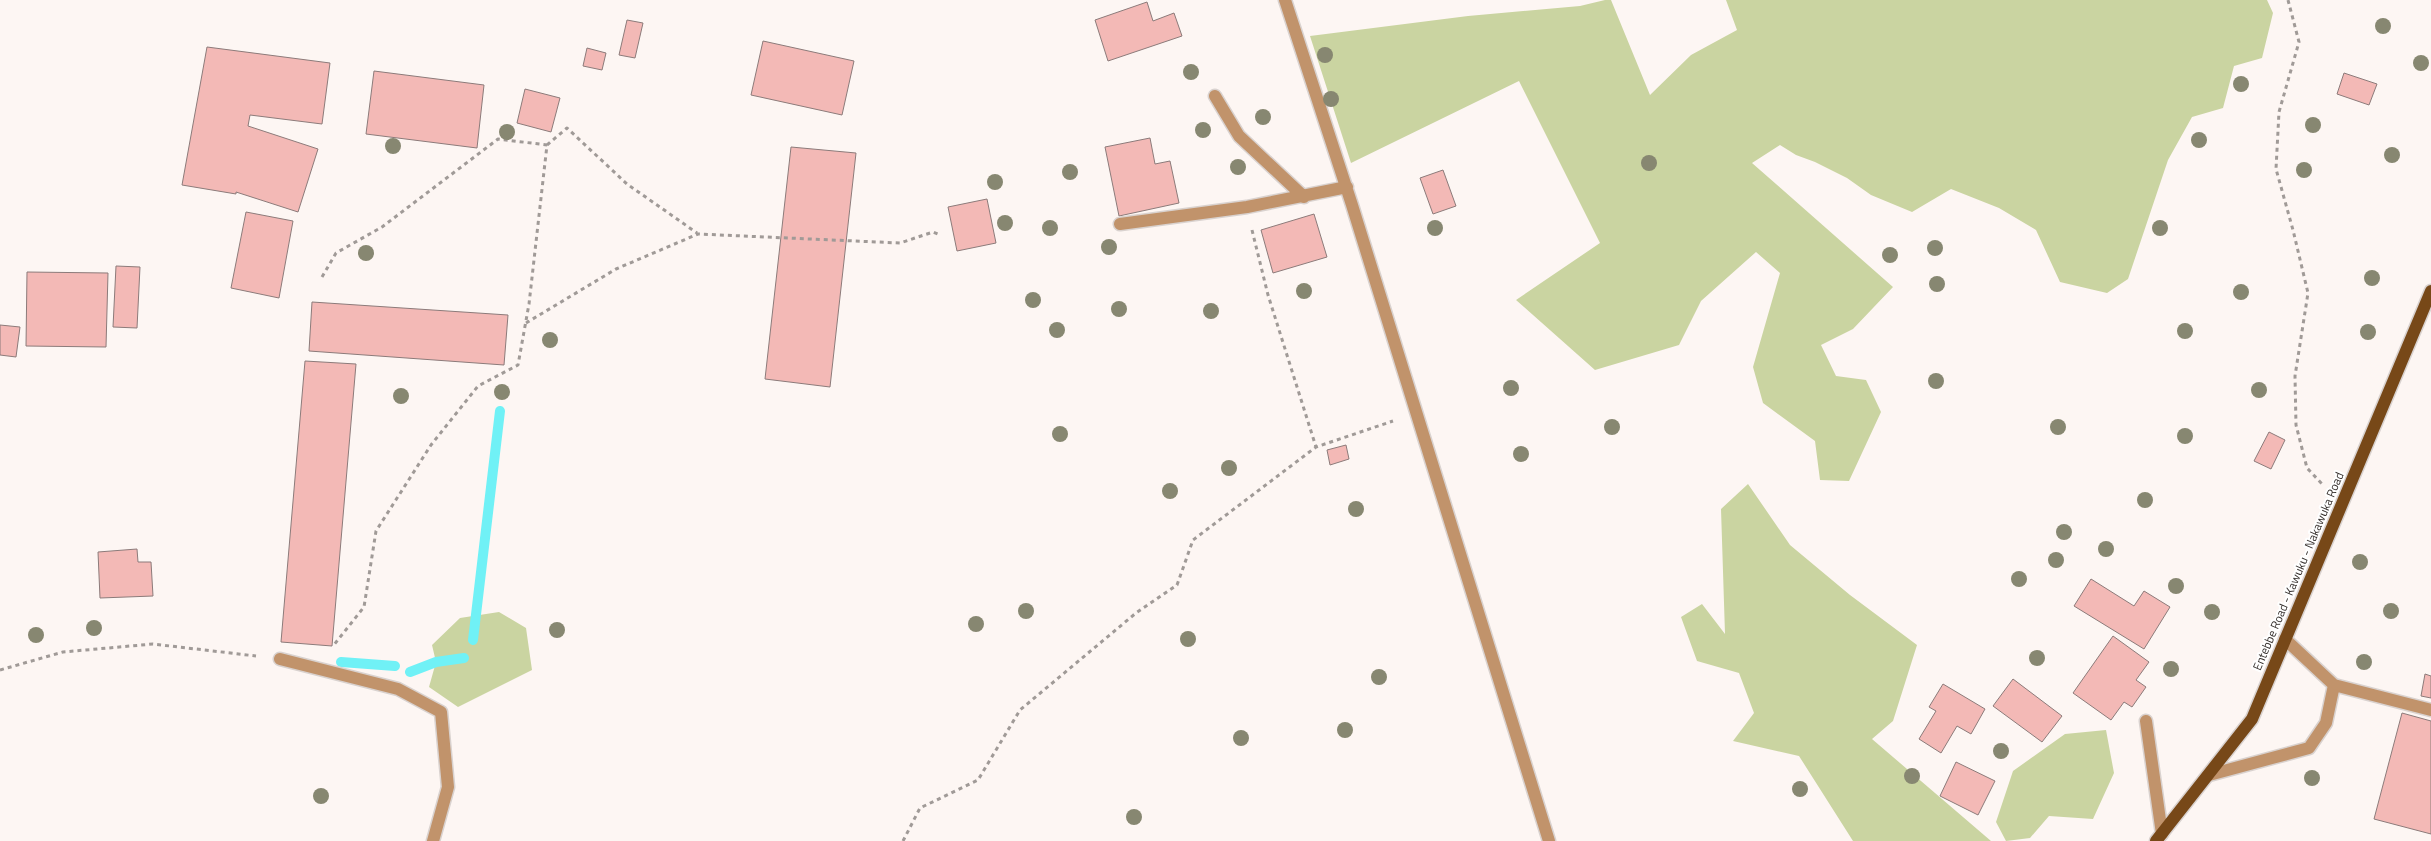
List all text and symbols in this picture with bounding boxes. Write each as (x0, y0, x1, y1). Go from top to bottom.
street label: Entebbe Road - Kawuku - Nakawuka Road (2247, 469, 2349, 673)

